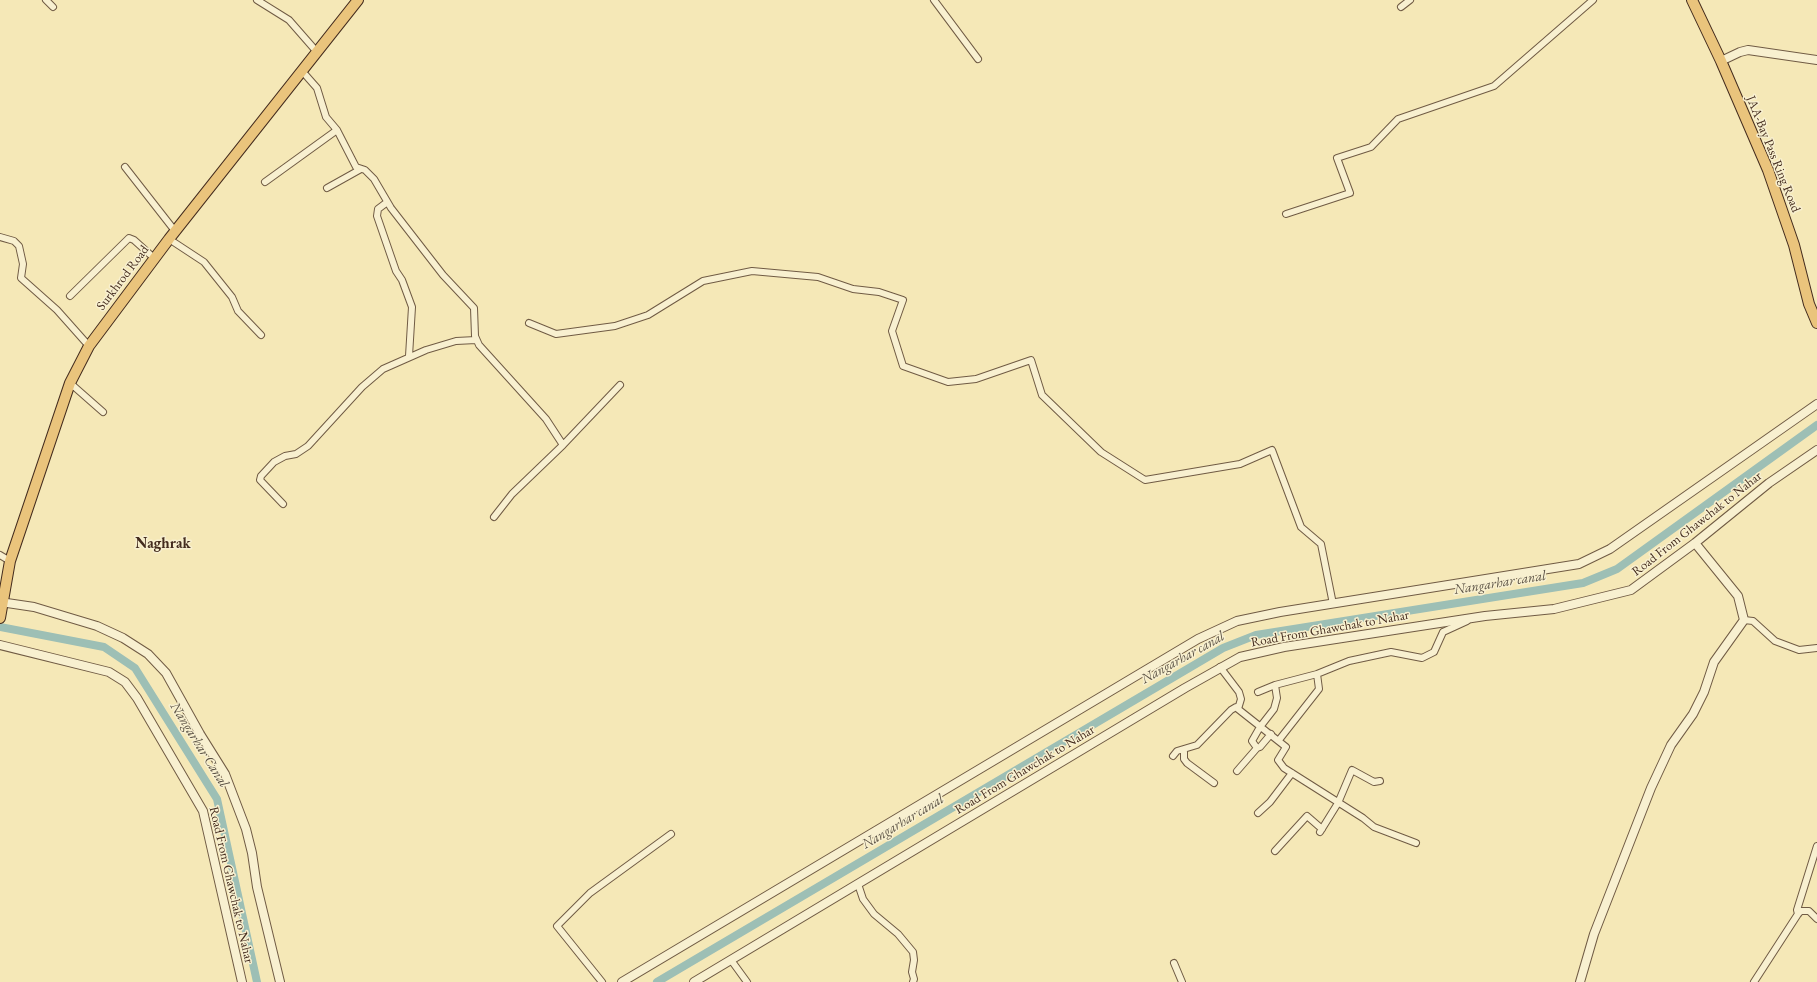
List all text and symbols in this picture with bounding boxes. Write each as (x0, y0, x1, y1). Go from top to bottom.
street label: JAA-Bay Pass Ring Road (1742, 93, 1804, 215)
street label: Surkhrod Road (94, 242, 152, 314)
street label: Road From Ghawchak to Nahar (1629, 468, 1765, 580)
district label: Naghrak (135, 535, 191, 553)
water label: Nangarhar canal (1453, 567, 1547, 599)
street label: Road From Ghawchak to Nahar (1250, 607, 1410, 651)
water label: Nangarhar canal (1138, 628, 1228, 688)
water label: Nangarhar Canal (166, 699, 232, 791)
street label: Road From Ghawchak to Nahar (952, 722, 1098, 818)
water label: Nangarhar canal (859, 791, 947, 853)
street label: Road From Ghawchak to Nahar (205, 805, 257, 965)

